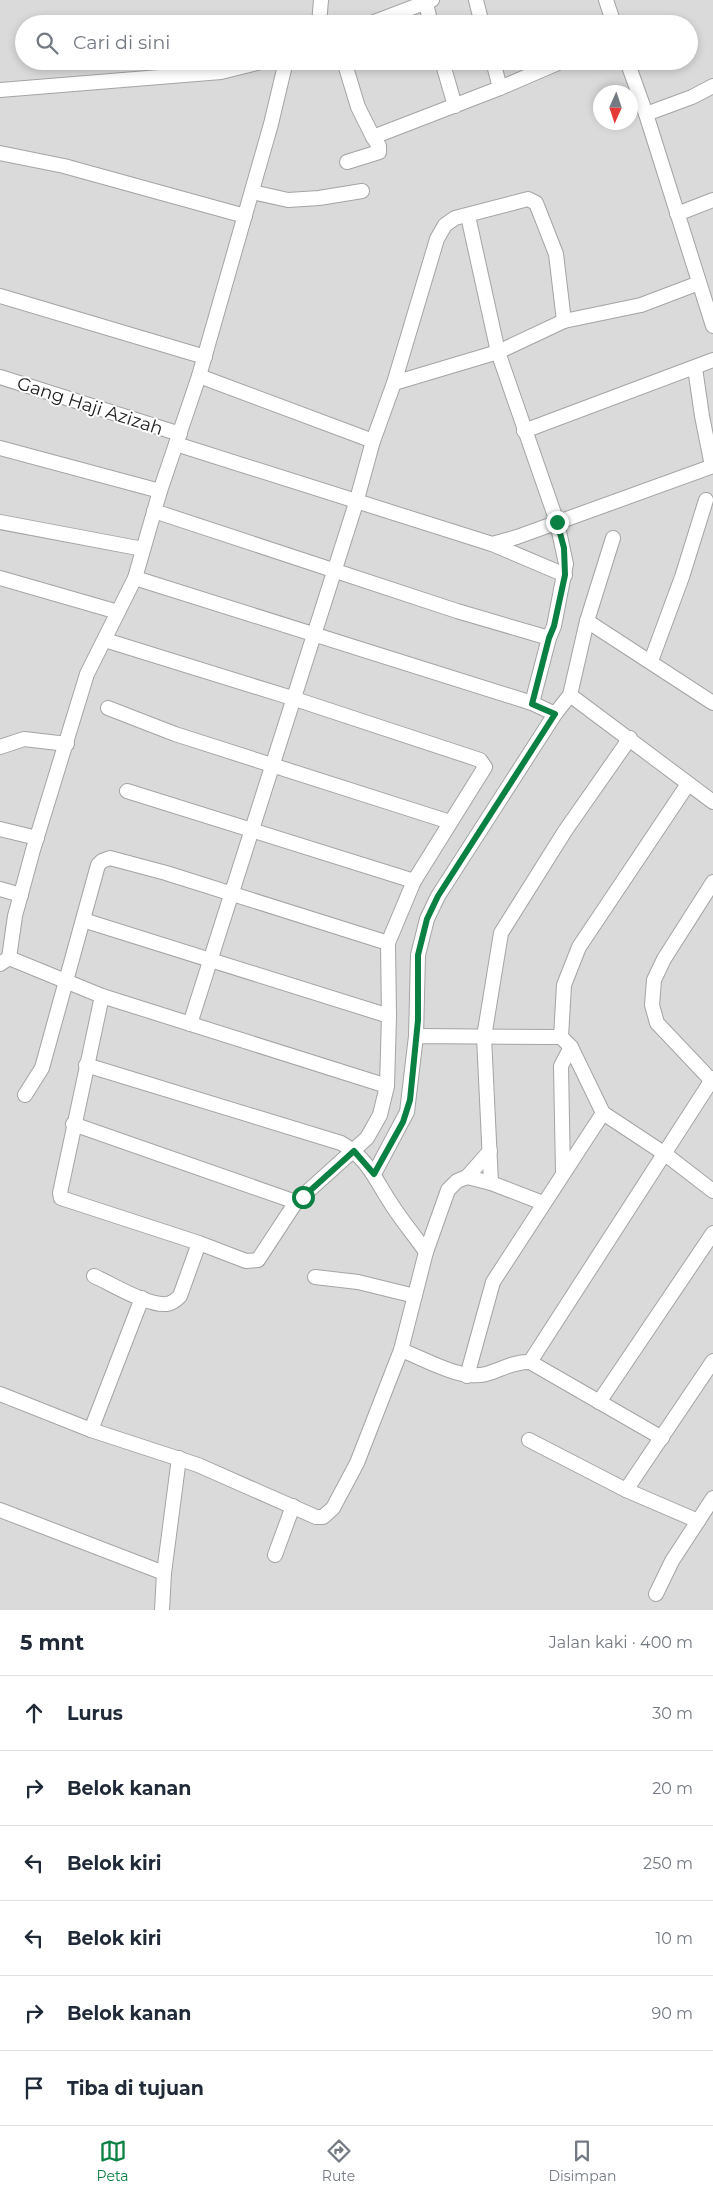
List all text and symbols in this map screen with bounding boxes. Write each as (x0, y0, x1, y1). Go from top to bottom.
search box (15, 15, 698, 70)
icon: search (33, 29, 61, 57)
text: Cari di sini (73, 31, 170, 54)
north arrow (593, 85, 638, 130)
street label: Gang Haji Azizah (14, 372, 166, 440)
route end (546, 511, 569, 534)
route start (292, 1186, 315, 1209)
text: 5 mnt (20, 1630, 84, 1655)
text: Jalan kaki · 400 m (549, 1633, 693, 1652)
icon: ahead (20, 1699, 48, 1727)
text: Lurus (67, 1702, 123, 1725)
text: 30 m (652, 1704, 693, 1723)
icon: right (20, 1774, 48, 1802)
text: Belok kanan (67, 1777, 191, 1800)
text: 20 m (652, 1779, 693, 1798)
icon: left (20, 1849, 48, 1877)
text: Belok kiri (67, 1852, 162, 1875)
text: 250 m (643, 1854, 693, 1873)
icon: left (20, 1924, 48, 1952)
text: Belok kiri (67, 1927, 162, 1950)
text: 10 m (655, 1929, 693, 1948)
icon: right (20, 1999, 48, 2027)
text: Belok kanan (67, 2002, 191, 2025)
text: 90 m (651, 2004, 693, 2023)
icon: arrive (20, 2074, 48, 2102)
text: Tiba di tujuan (67, 2077, 204, 2100)
tab: Peta (97, 2137, 129, 2185)
tab: Rute (322, 2137, 355, 2185)
tab: Disimpan (548, 2137, 616, 2185)

